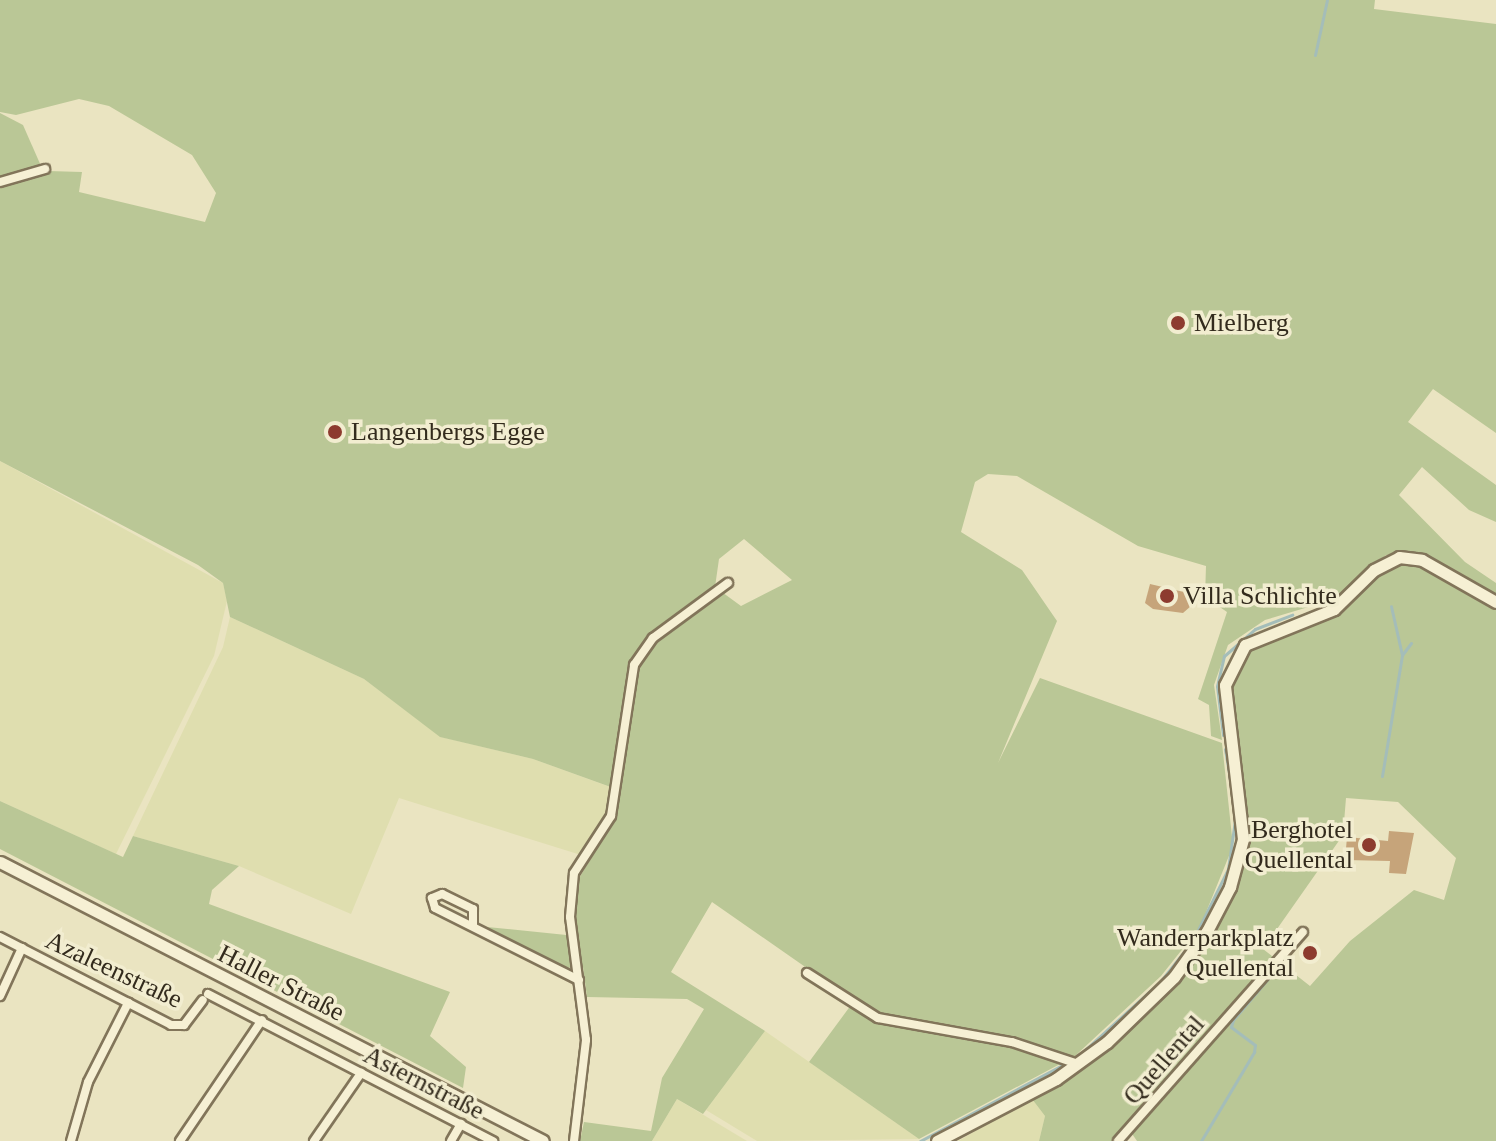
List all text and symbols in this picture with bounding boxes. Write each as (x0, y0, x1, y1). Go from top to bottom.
place label: Mielberg (1194, 307, 1289, 339)
marker: Mielberg (1169, 314, 1187, 332)
place label: Langenbergs Egge (351, 416, 545, 448)
marker: Langenbergs Egge (326, 423, 344, 441)
place label: Villa Schlichte (1183, 580, 1337, 612)
marker: Villa Schlichte (1158, 587, 1176, 605)
place label: Berghotel Quellental (1245, 814, 1353, 876)
marker: Berghotel Quellental (1360, 836, 1378, 854)
place label: Wanderparkplatz Quellental (1117, 922, 1294, 984)
street label: Azaleenstraße (41, 925, 187, 1015)
street label: Haller Straße (212, 938, 350, 1028)
marker: Wanderparkplatz Quellental (1301, 944, 1319, 962)
street label: Quellental (1117, 1009, 1211, 1111)
street label: Asternstraße (358, 1039, 490, 1127)

